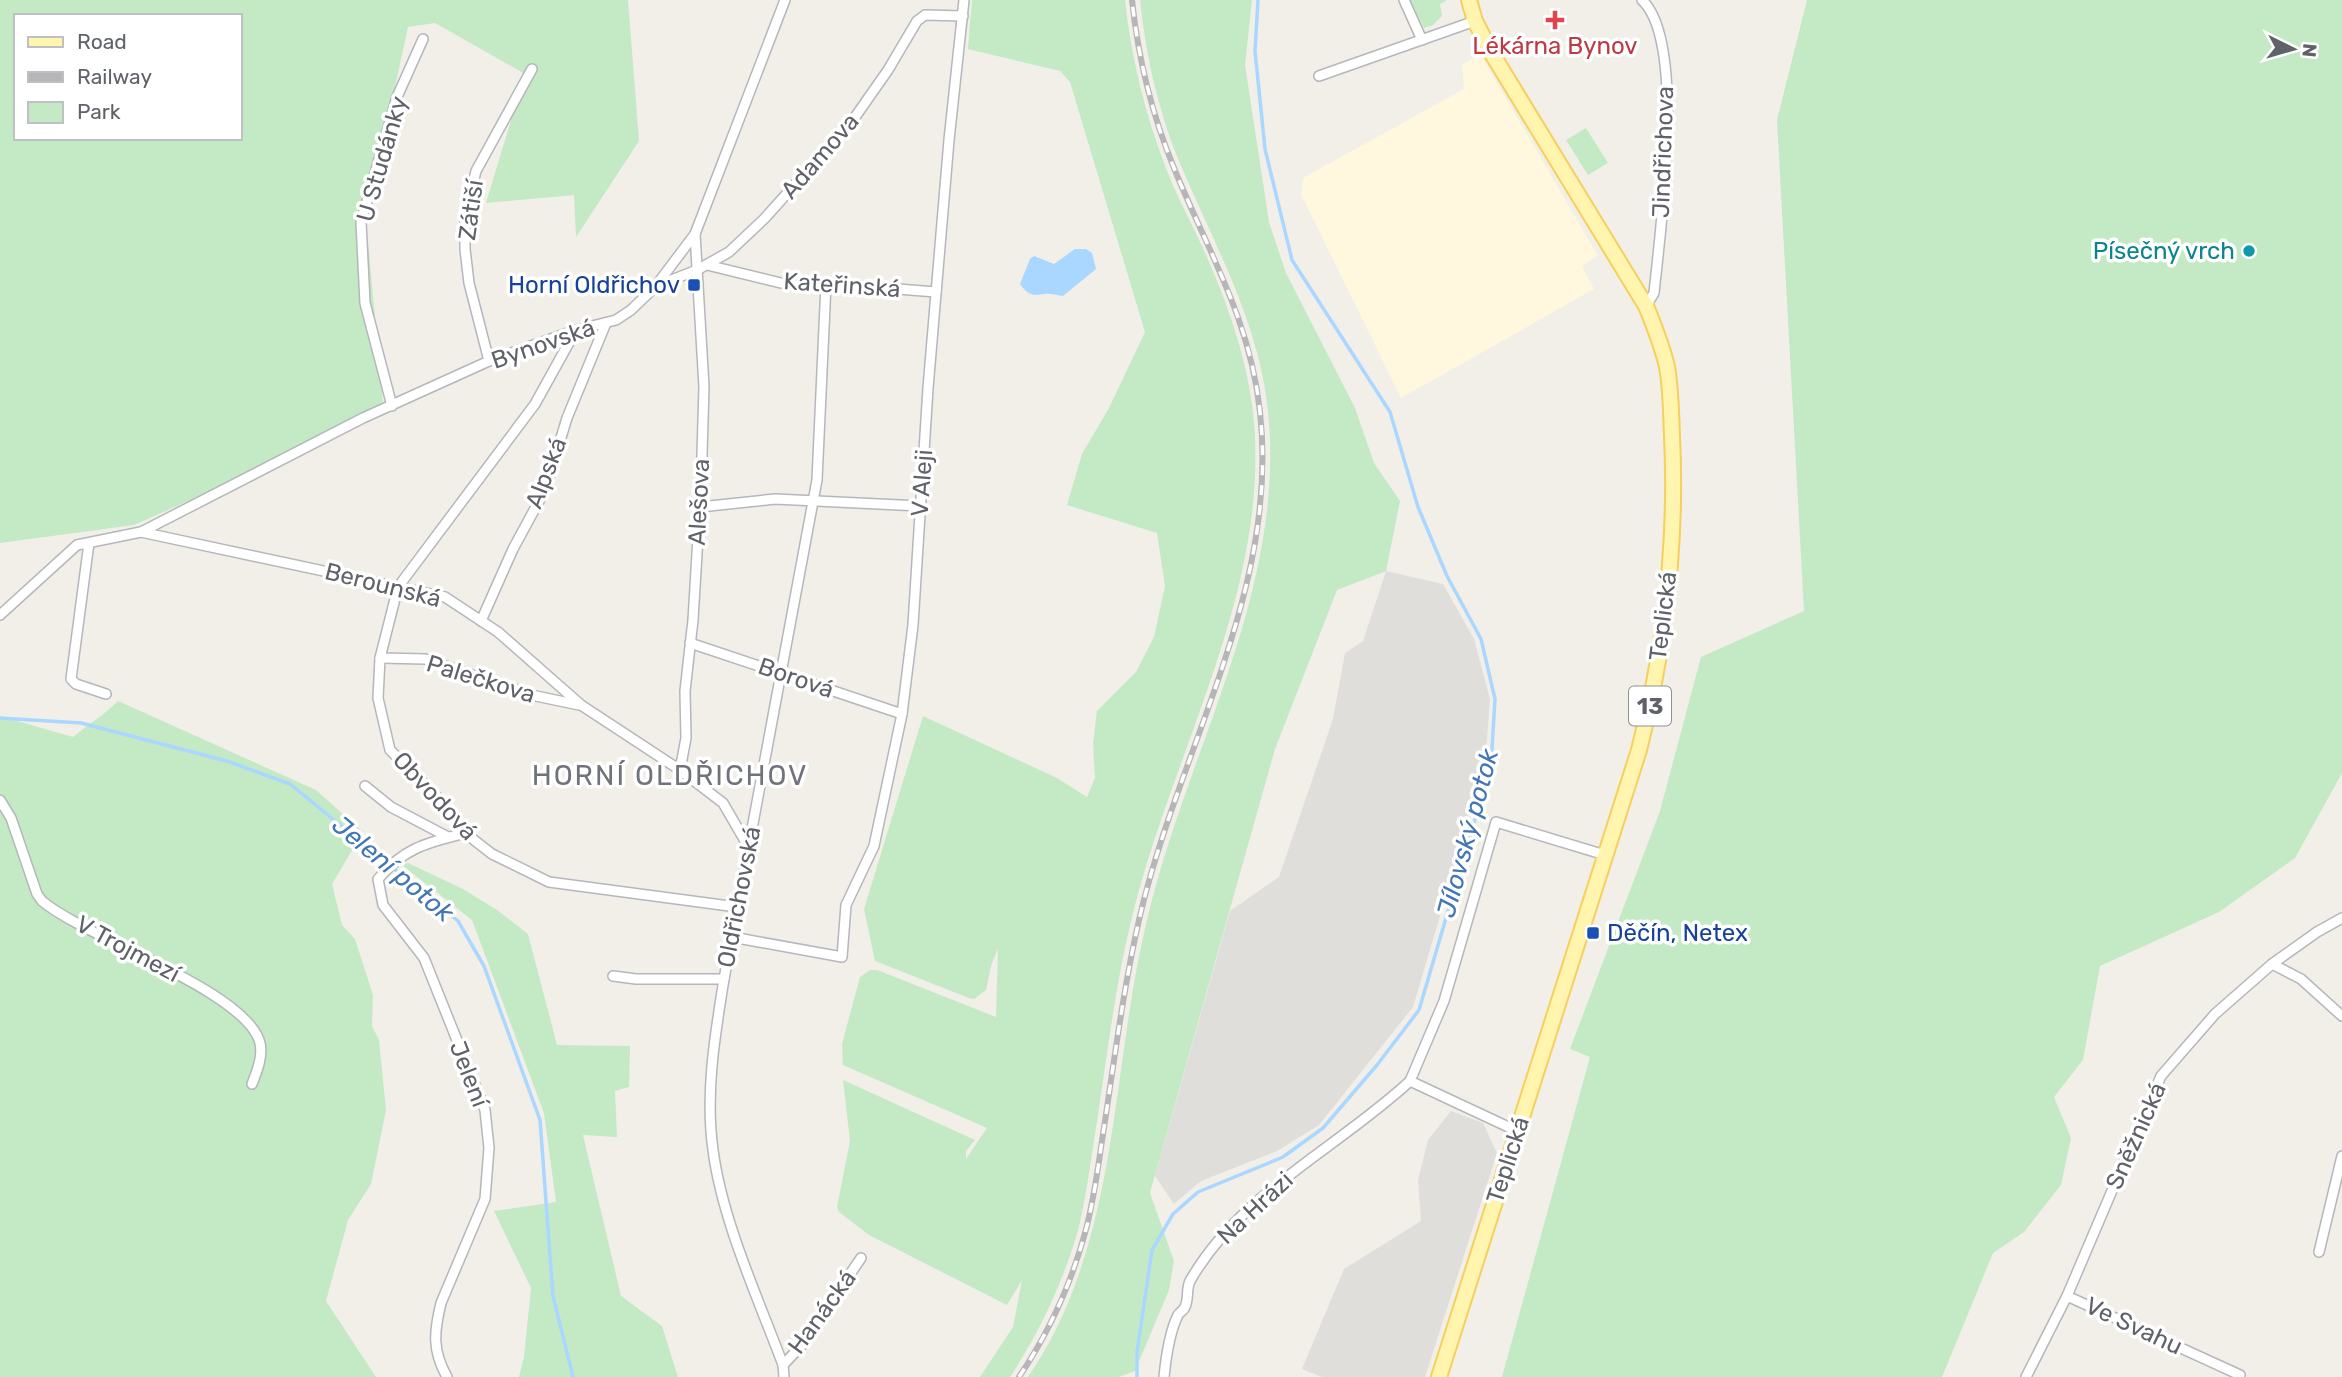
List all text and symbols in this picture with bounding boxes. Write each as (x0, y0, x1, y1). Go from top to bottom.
marker: Lékárna Bynov (1547, 12, 1563, 28)
legend (14, 14, 242, 140)
north arrow (2258, 14, 2328, 84)
text: Road (77, 29, 127, 54)
place label: Lékárna Bynov (1472, 32, 1638, 60)
text: N (2297, 43, 2321, 58)
text: Railway (77, 64, 152, 89)
street label: Jindřichova (1647, 86, 1679, 218)
street label: U Studánky (351, 93, 413, 225)
text: Park (77, 99, 121, 124)
street label: Adamova (775, 107, 865, 205)
street label: Zátiší (453, 177, 489, 242)
place label: Písečný vrch (2093, 237, 2235, 265)
marker: Písečný vrch (2241, 243, 2257, 259)
street label: Kateřinská (783, 267, 901, 303)
place label: Horní Oldřichov (508, 271, 680, 299)
marker: Horní Oldřichov (686, 277, 702, 293)
street label: Bynovská (488, 313, 598, 375)
street label: Alpská (520, 434, 572, 512)
street label: V Aleji (906, 448, 938, 518)
street label: Alešova (683, 458, 715, 546)
street label: Berounská (322, 557, 444, 613)
street label: Teplická (1644, 570, 1682, 662)
street label: Palečkova (423, 649, 539, 709)
street label: Borová (755, 652, 837, 704)
road number: 13 (1629, 686, 1671, 726)
water label: Jílovský potok (1431, 745, 1505, 920)
street label: Obvodová (387, 746, 483, 846)
district label: HORNÍ OLDŘICHOV (532, 759, 808, 792)
water label: Jelení potok (326, 809, 460, 929)
street label: Oldřichovská (712, 824, 766, 970)
street label: V Trojmezí (71, 910, 186, 989)
place label: Děčín, Netex (1607, 919, 1748, 947)
marker: Děčín, Netex (1585, 925, 1601, 941)
street label: Jelení (444, 1037, 495, 1112)
street label: Sněžnická (2100, 1078, 2172, 1194)
street label: Teplická (1481, 1113, 1535, 1207)
street label: Na Hrázi (1211, 1166, 1299, 1250)
street label: Hanácká (782, 1265, 862, 1359)
street label: Ve Svahu (2081, 1291, 2187, 1361)

